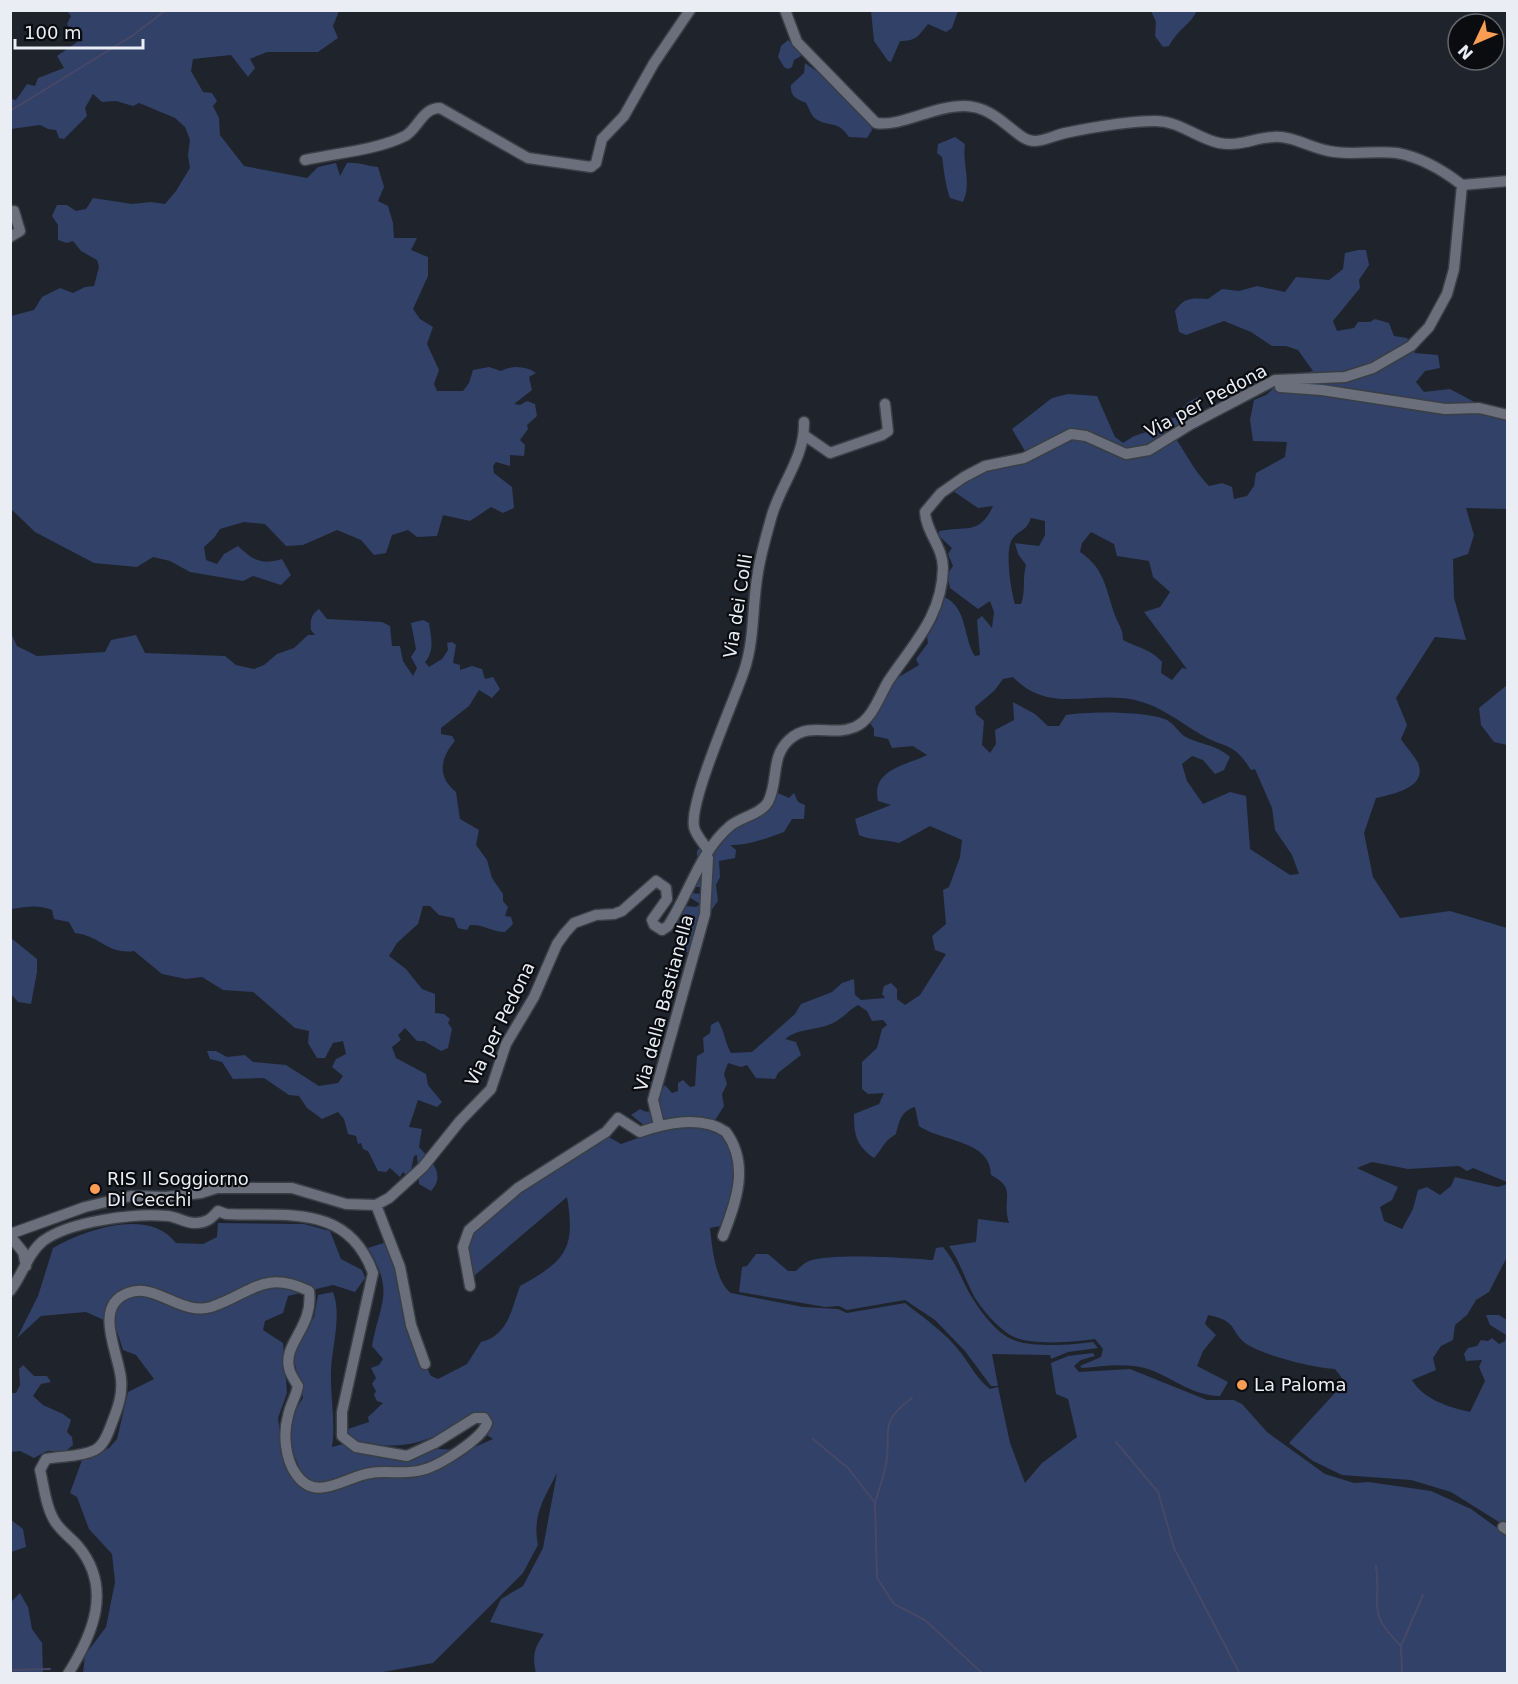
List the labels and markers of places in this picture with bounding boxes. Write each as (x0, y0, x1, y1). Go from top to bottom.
place label: RIS Il Soggiorno Di Cecchi (107, 1168, 249, 1210)
marker: RIS Il Soggiorno Di Cecchi (88, 1182, 102, 1196)
place label: La Paloma (1254, 1374, 1346, 1395)
marker: La Paloma (1235, 1378, 1249, 1392)

